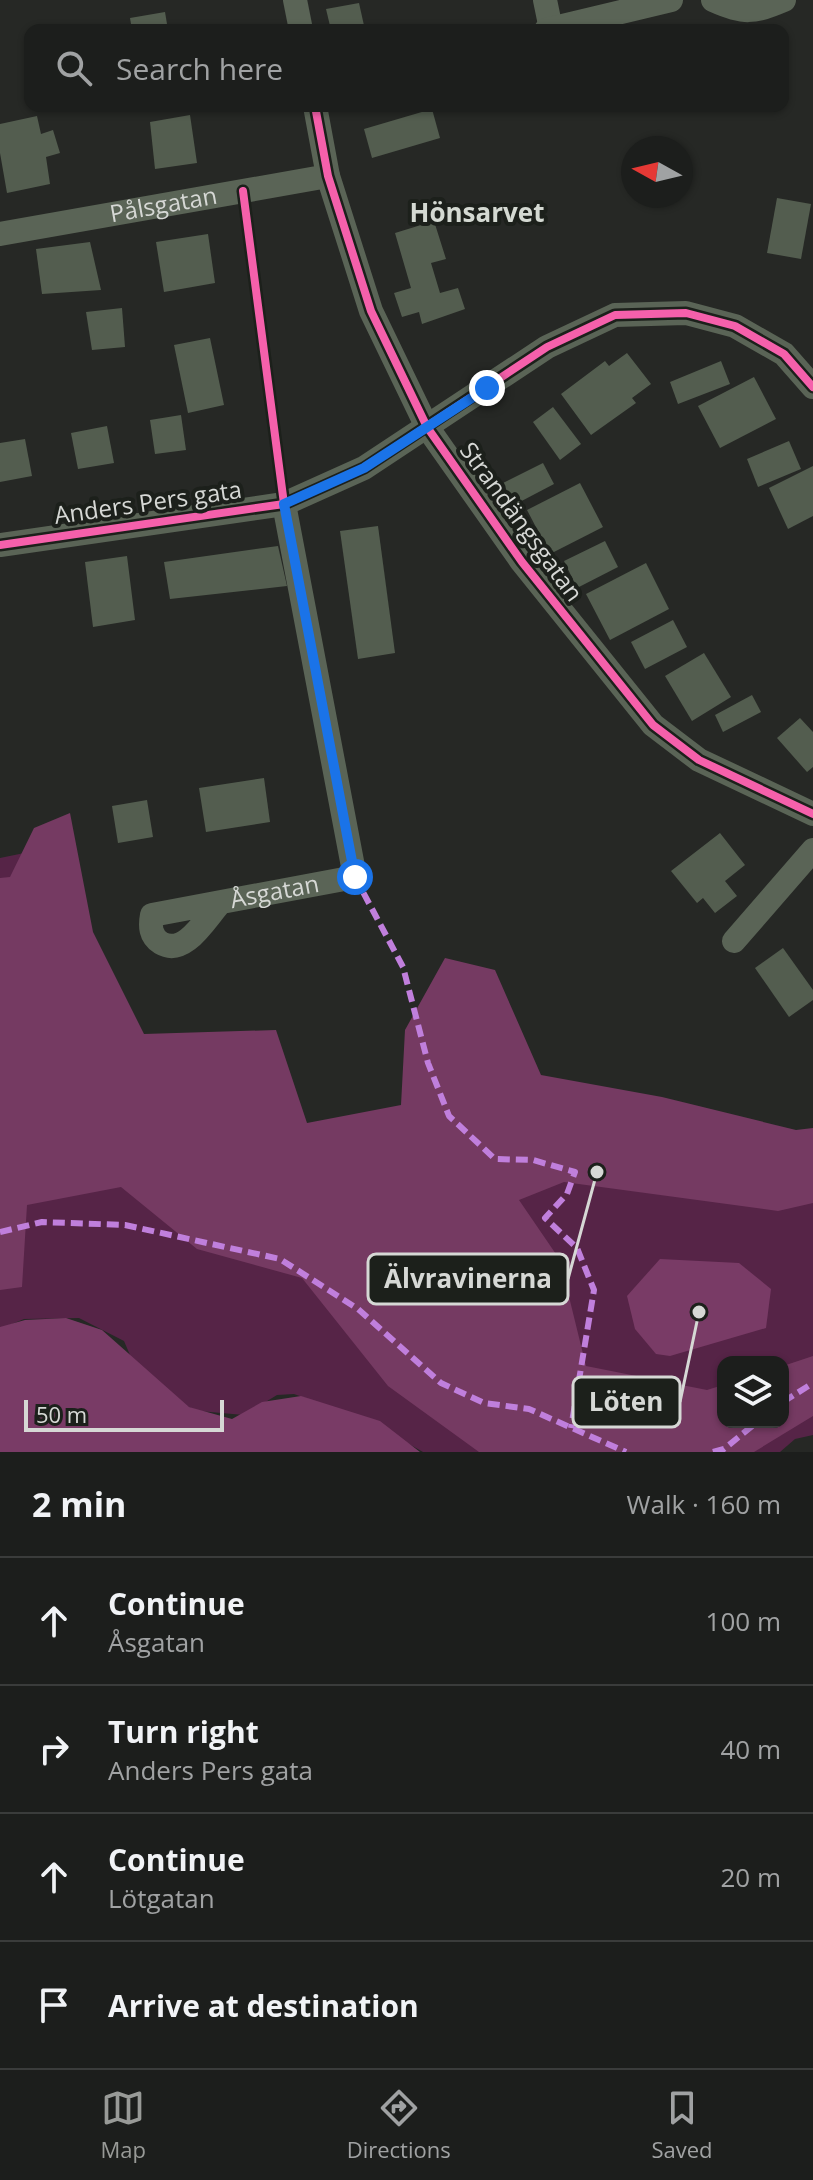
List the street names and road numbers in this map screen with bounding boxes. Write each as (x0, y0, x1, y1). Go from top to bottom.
street label: Pålsgatan (107, 178, 219, 229)
street label: Strandängsgatan (453, 435, 591, 608)
street label: Anders Pers gata (52, 472, 244, 531)
street label: Åsgatan (227, 866, 321, 915)

